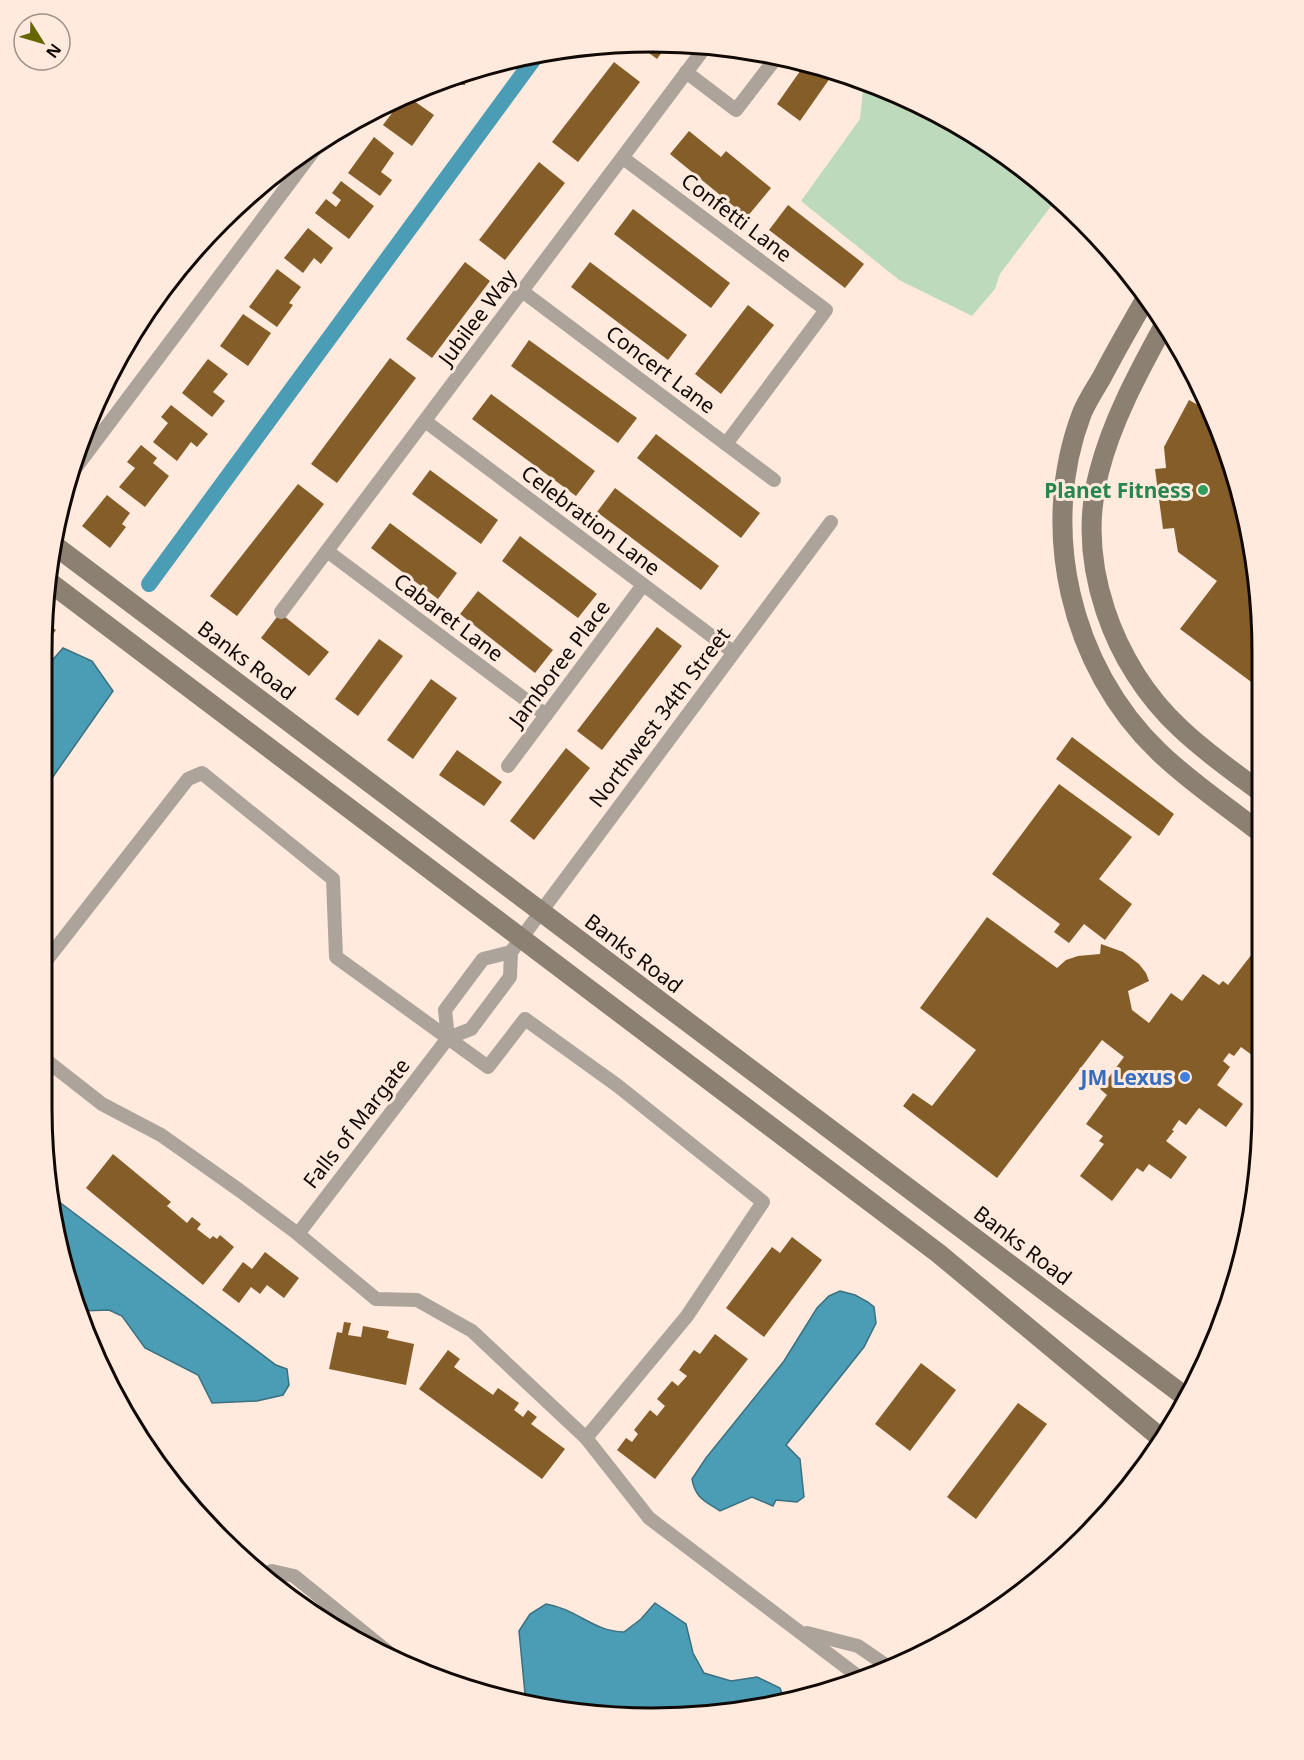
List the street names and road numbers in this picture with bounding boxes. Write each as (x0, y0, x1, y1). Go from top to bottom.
street label: Confetti Lane (676, 166, 798, 268)
street label: Jubilee Way (431, 263, 522, 372)
street label: Concert Lane (601, 319, 721, 419)
street label: Celebration Lane (516, 459, 666, 581)
street label: Cabaret Lane (388, 567, 510, 667)
street label: Jamboree Place (501, 594, 616, 734)
street label: Banks Road (192, 614, 302, 706)
street label: Northwest 34th Street (582, 621, 736, 812)
street label: Banks Road (579, 907, 689, 999)
street label: Falls of Margate (296, 1052, 416, 1194)
street label: Banks Road (968, 1199, 1078, 1291)

